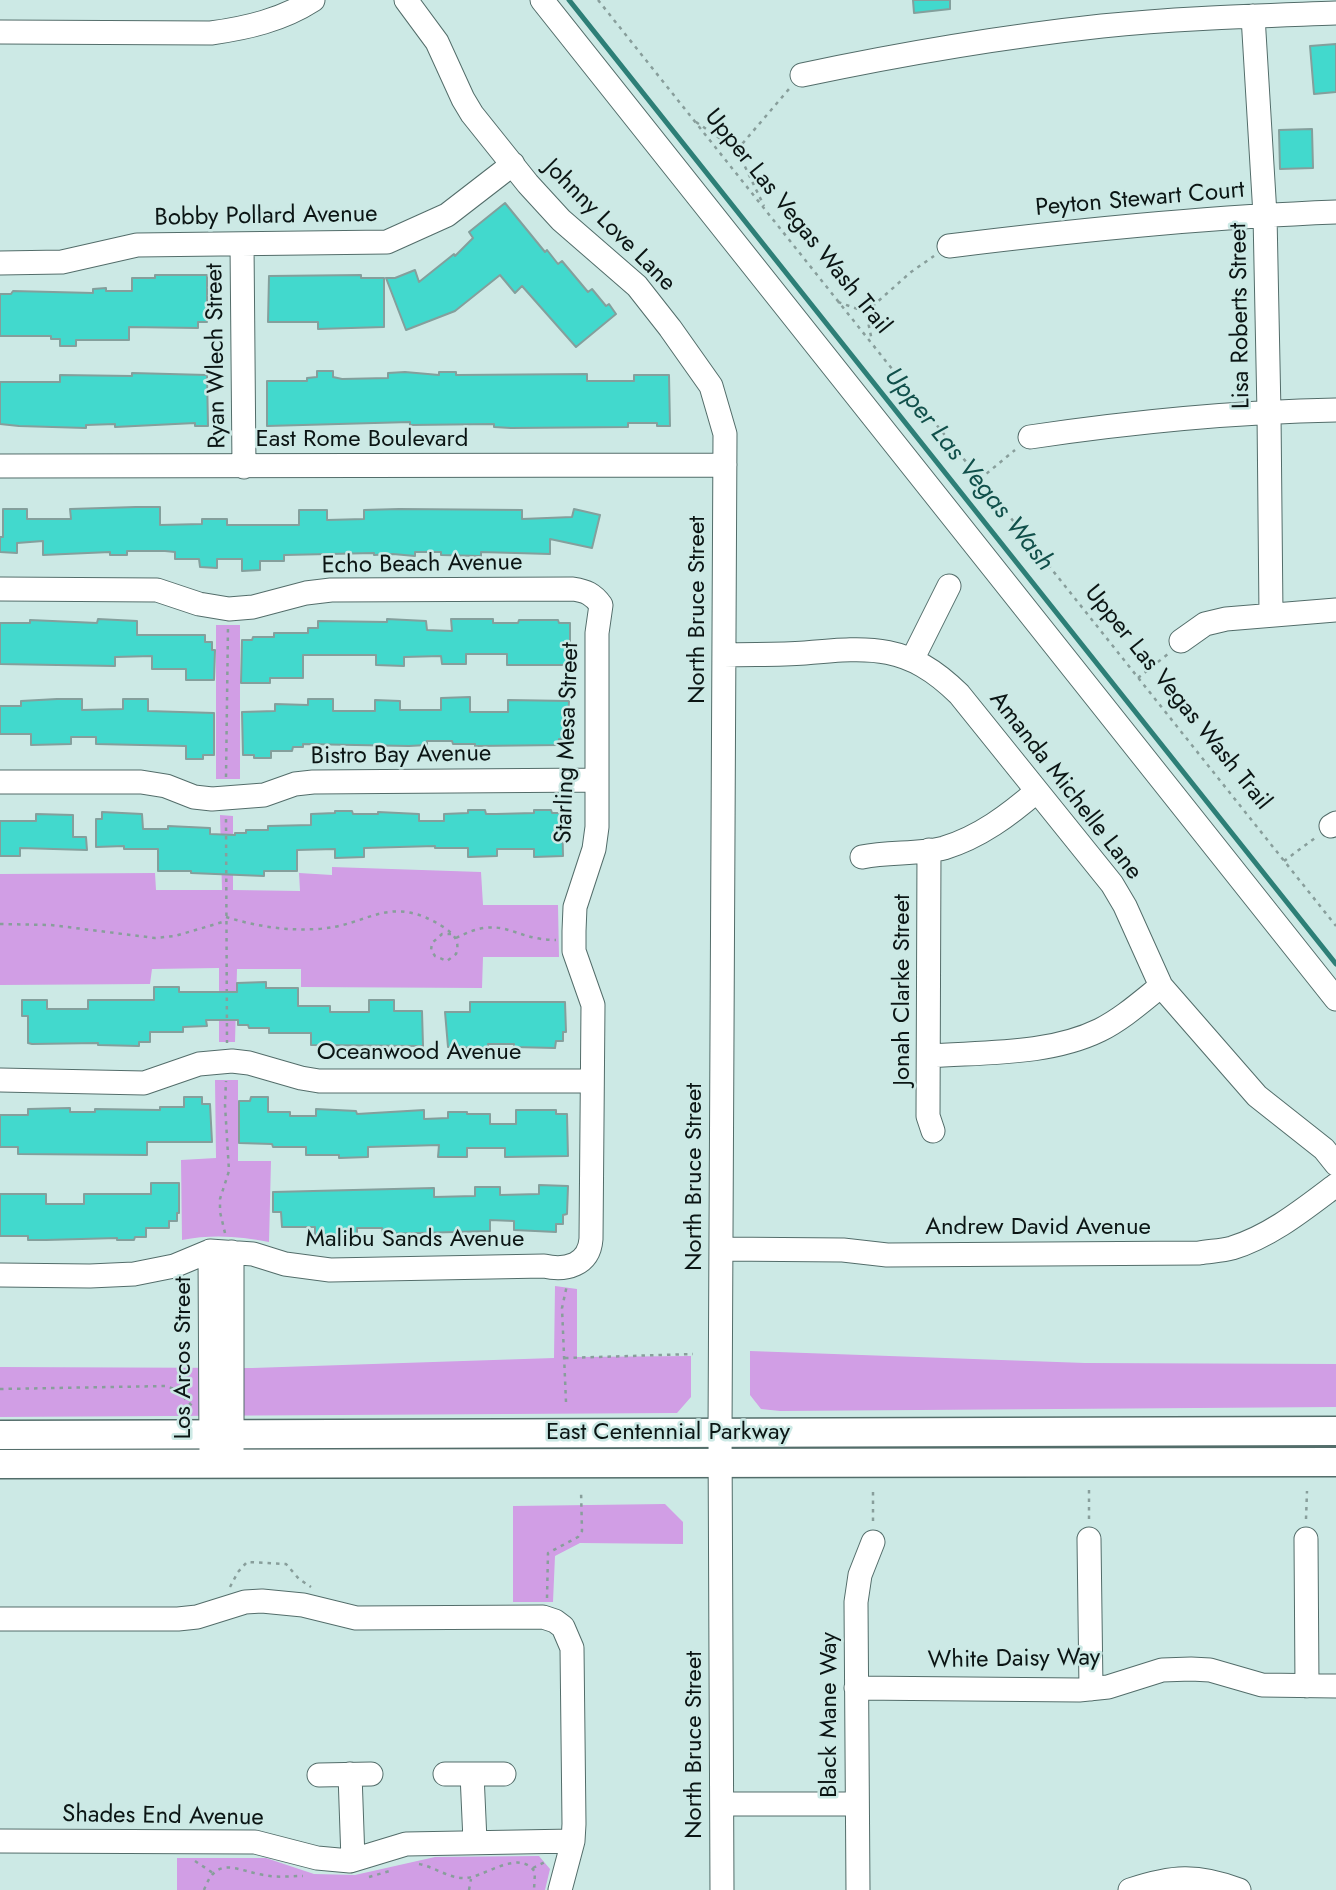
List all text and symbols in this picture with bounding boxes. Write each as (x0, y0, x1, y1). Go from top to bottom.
street label: Upper Las Vegas Wash Trail (697, 104, 897, 340)
street label: Johnny Love Lane (537, 154, 681, 298)
street label: Peyton Stewart Court (1034, 177, 1246, 223)
street label: Bobby Pollard Avenue (154, 201, 378, 233)
street label: Lisa Roberts Street (1225, 223, 1257, 409)
street label: Ryan Wlech Street (201, 263, 233, 449)
water label: Upper Las Vegas Wash (877, 362, 1059, 578)
street label: East Rome Boulevard (256, 426, 468, 454)
street label: North Bruce Street (684, 516, 712, 704)
street label: Echo Beach Avenue (321, 549, 523, 581)
street label: Upper Las Vegas Wash Trail (1077, 580, 1277, 816)
street label: Starling Mesa Street (550, 642, 586, 844)
street label: Amanda Michelle Lane (982, 686, 1148, 886)
street label: Bistro Bay Avenue (310, 740, 492, 772)
street label: Jonah Clarke Street (889, 894, 917, 1086)
street label: Oceanwood Avenue (317, 1039, 521, 1067)
street label: North Bruce Street (681, 1083, 709, 1271)
street label: Andrew David Avenue (925, 1214, 1151, 1242)
street label: Malibu Sands Avenue (306, 1226, 524, 1254)
street label: Los Arcos Street (170, 1276, 198, 1440)
street label: East Centennial Parkway (546, 1419, 790, 1447)
street label: Black Mane Way (816, 1632, 844, 1798)
street label: White Daisy Way (927, 1644, 1101, 1676)
street label: North Bruce Street (681, 1651, 709, 1839)
street label: Shades End Avenue (62, 1801, 264, 1833)

